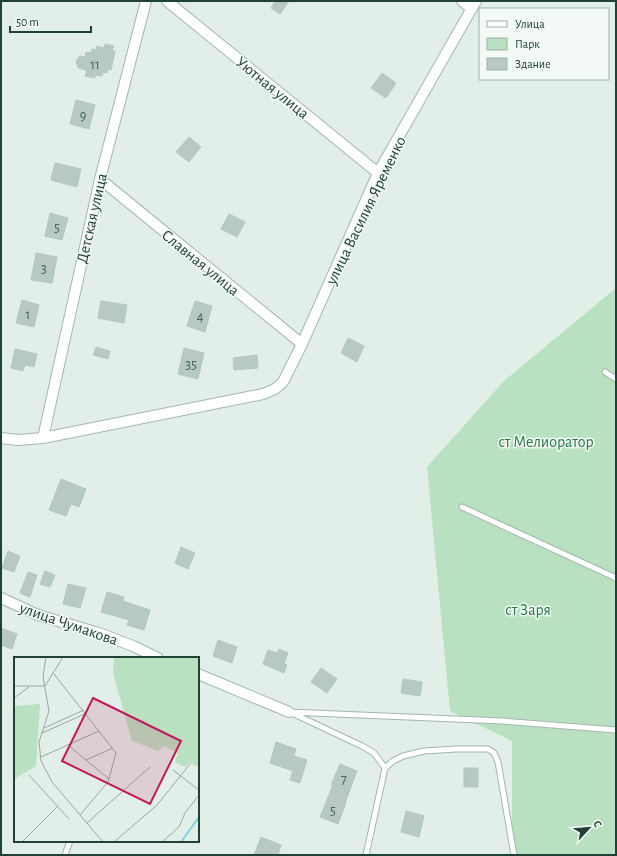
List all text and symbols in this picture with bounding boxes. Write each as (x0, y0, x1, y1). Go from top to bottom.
scale bar (10, 8, 91, 34)
legend (479, 8, 609, 80)
text: 50 m (16, 16, 39, 28)
text: Улица (515, 18, 545, 30)
text: Парк (515, 38, 540, 50)
street label: Уютная улица (232, 54, 312, 123)
house number: 11 (90, 58, 100, 72)
text: Здание (515, 58, 551, 70)
house number: 9 (80, 109, 86, 123)
street label: улица Василия Яременко (323, 134, 410, 288)
street label: Детская улица (74, 172, 111, 265)
house number: 5 (54, 221, 60, 235)
street label: Славная улица (158, 227, 242, 300)
house number: 3 (41, 262, 47, 276)
house number: 1 (26, 308, 30, 322)
house number: 4 (197, 310, 204, 324)
house number: 35 (185, 358, 197, 372)
park label: ст Мелиоратор (498, 434, 594, 450)
street label: улица Чумакова (16, 599, 120, 649)
park label: ст Заря (505, 602, 551, 618)
inset map (14, 657, 199, 842)
house number: 7 (341, 772, 347, 786)
house number: 5 (330, 804, 336, 818)
north arrow (569, 808, 609, 848)
text: С (591, 819, 604, 829)

